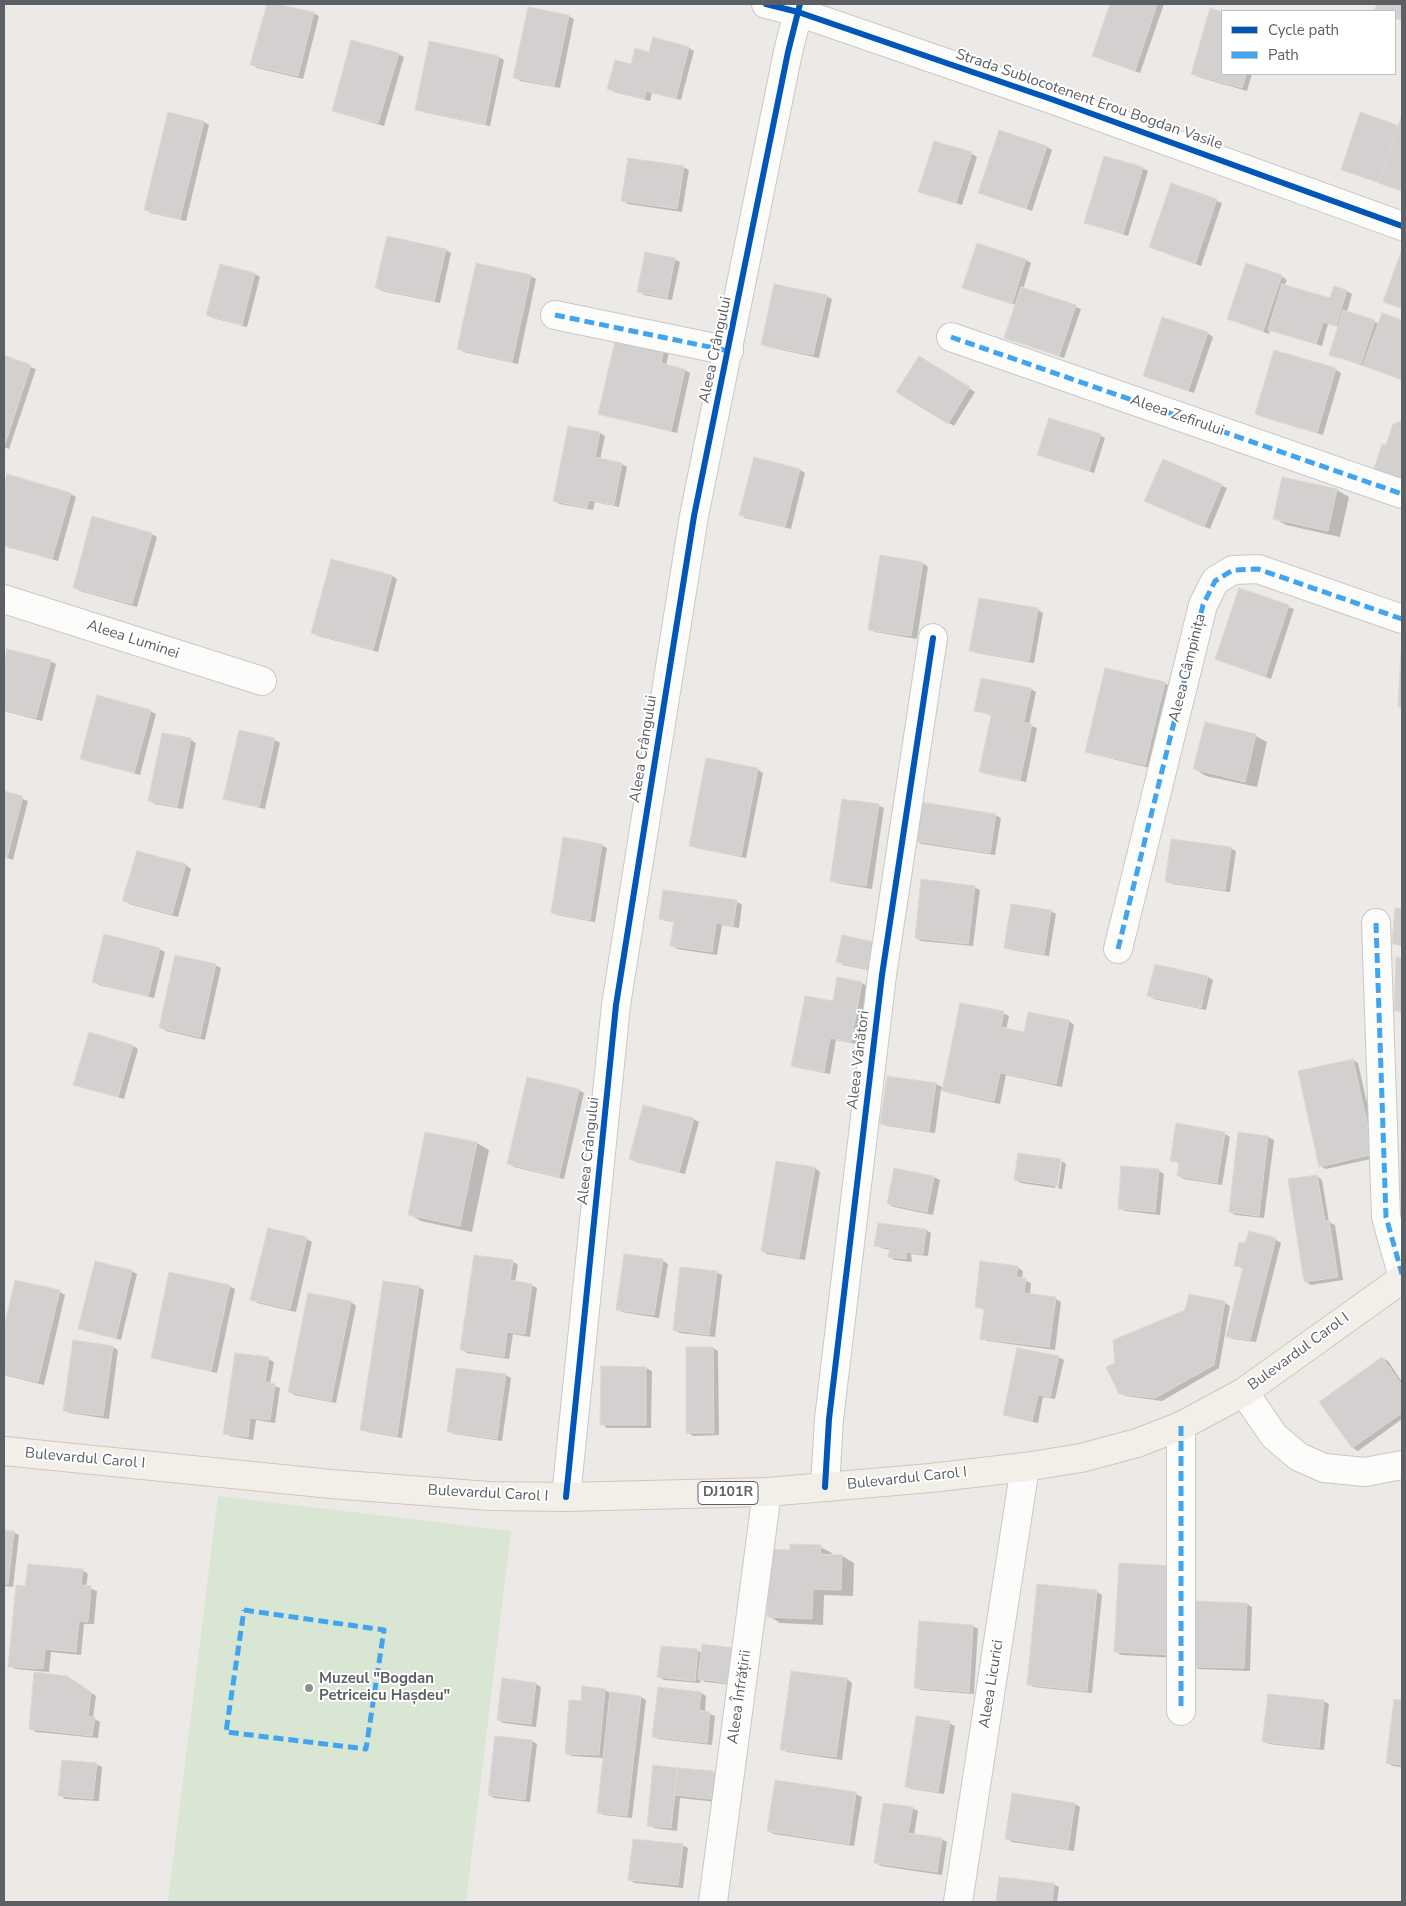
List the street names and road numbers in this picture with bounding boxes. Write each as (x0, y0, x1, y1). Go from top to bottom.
street label: Strada Sublocotenent Erou Bogdan Vasile (953, 46, 1225, 154)
street label: Aleea Crângului (696, 295, 736, 405)
street label: Aleea Zefirului (1128, 392, 1226, 440)
street label: Aleea Câmpinița (1166, 612, 1210, 724)
street label: Aleea Luminei (85, 617, 181, 663)
street label: Aleea Crângului (627, 694, 661, 804)
street label: Aleea Vânători (844, 1010, 874, 1110)
street label: Aleea Crângului (574, 1096, 604, 1206)
street label: Bulevardul Carol I (1245, 1309, 1353, 1395)
street label: Bulevardul Carol I (24, 1445, 146, 1473)
street label: Bulevardul Carol I (846, 1464, 968, 1494)
street label: Bulevardul Carol I (427, 1482, 549, 1506)
road number: DJ101R (698, 1482, 758, 1505)
street label: Aleea Licurici (976, 1638, 1008, 1730)
street label: Aleea Înfrățirii (724, 1649, 756, 1745)

